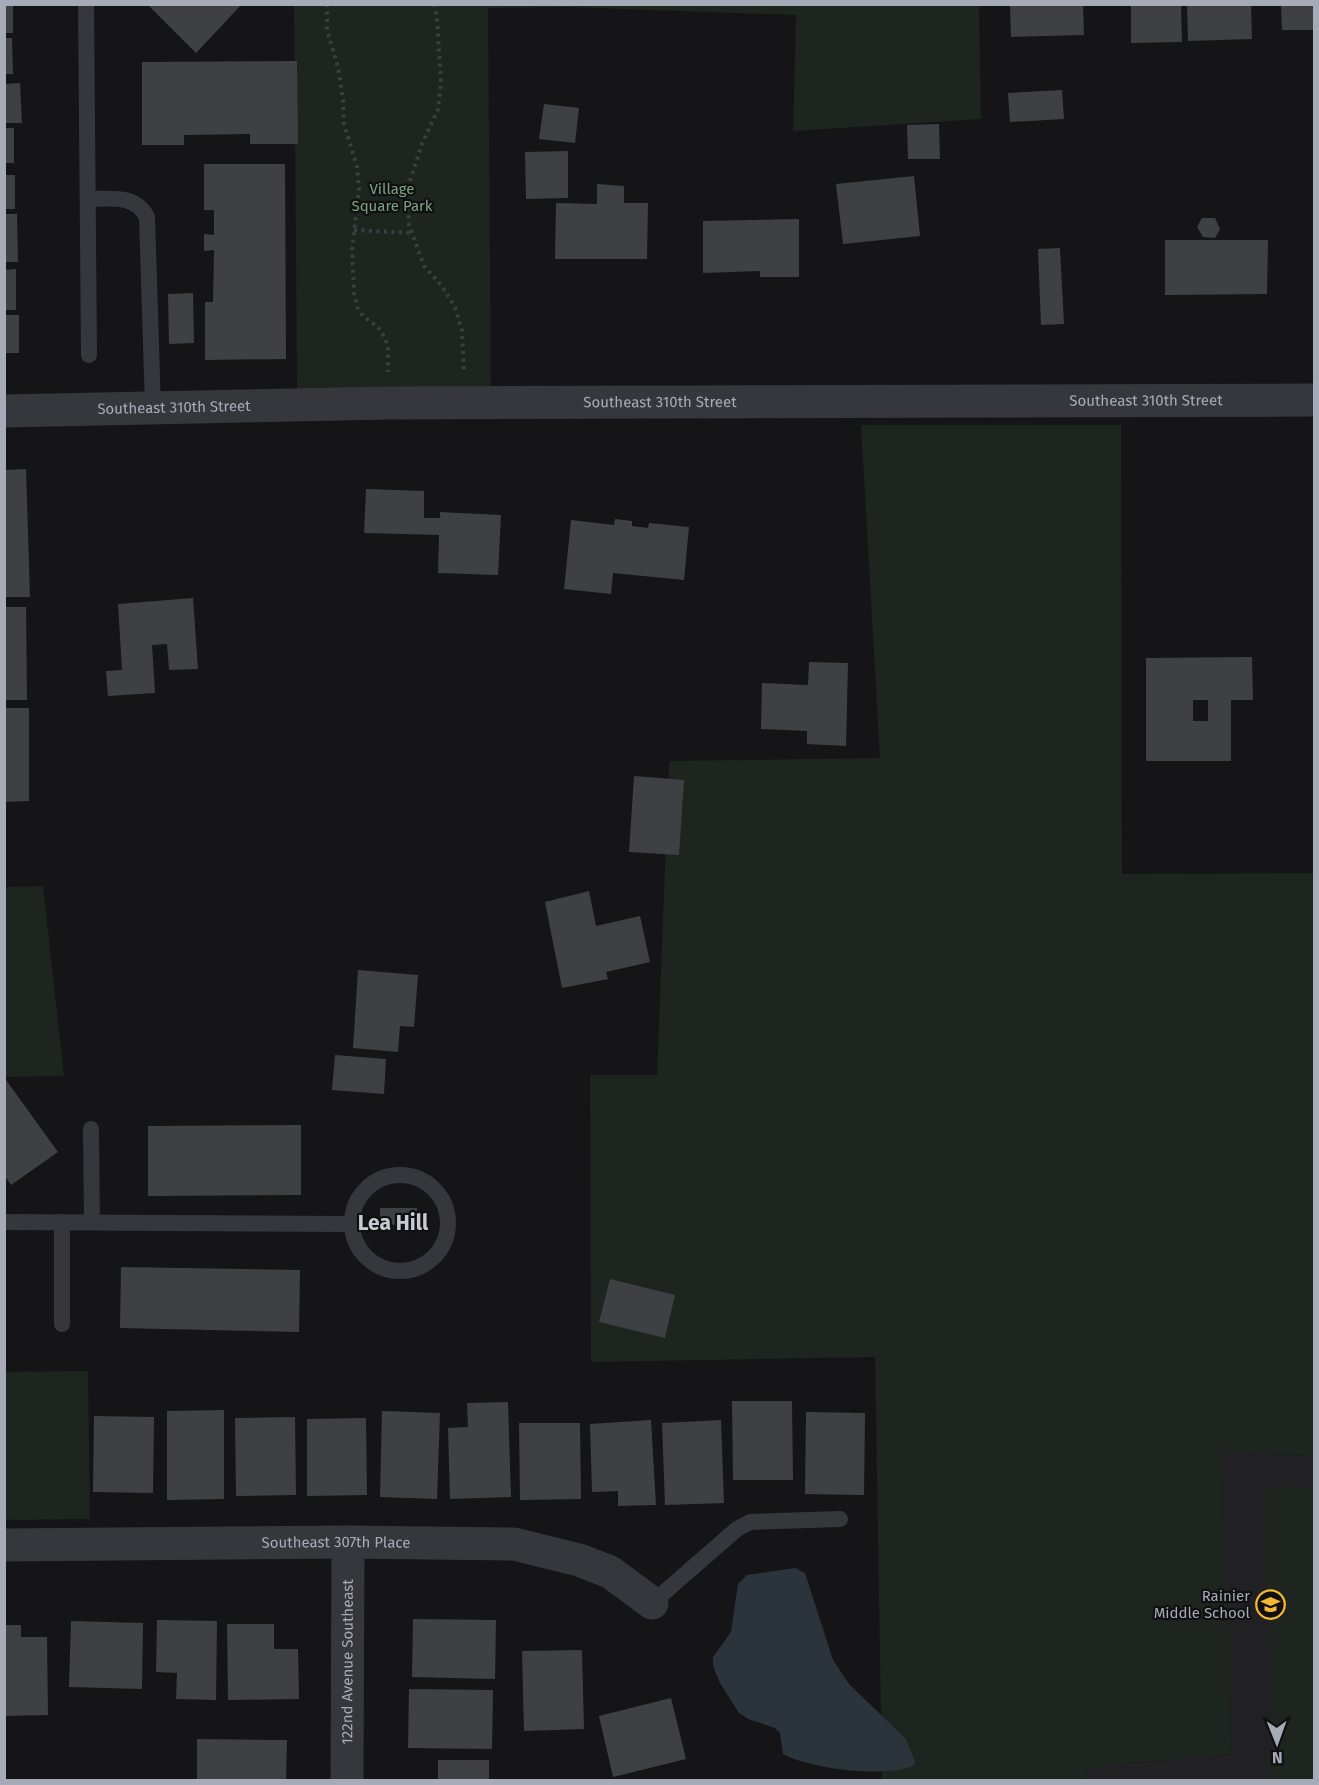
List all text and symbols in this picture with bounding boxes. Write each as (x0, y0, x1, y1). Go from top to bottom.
park label: Village Square Park (351, 180, 433, 215)
street label: Southeast 310th Street (1069, 391, 1223, 410)
street label: Southeast 310th Street (583, 393, 737, 411)
street label: Southeast 310th Street (97, 397, 251, 418)
district label: Lea Hill (358, 1210, 429, 1236)
street label: Southeast 307th Place (261, 1533, 411, 1552)
street label: 122nd Avenue Southeast (338, 1579, 357, 1745)
place label: Rainier Middle School (1154, 1587, 1251, 1622)
school or university icon: Rainier Middle School (1255, 1589, 1287, 1621)
north arrow (1247, 1713, 1307, 1773)
text: N (1272, 1748, 1283, 1767)

